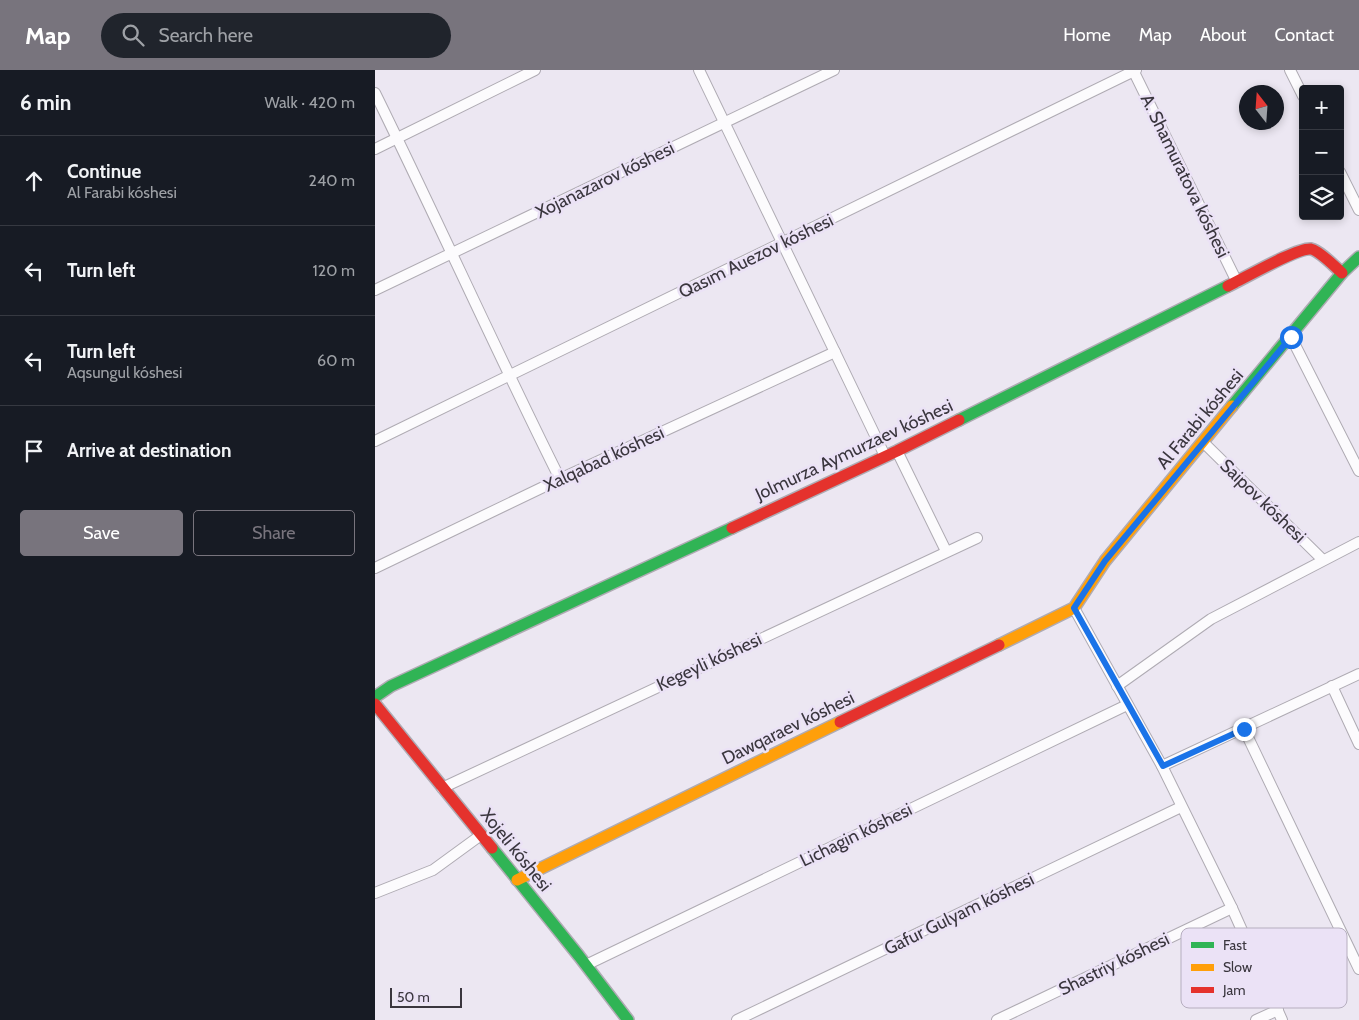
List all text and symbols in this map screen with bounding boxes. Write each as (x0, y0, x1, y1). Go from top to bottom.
search box (101, 13, 451, 58)
text: Map (25, 21, 71, 50)
icon: search (119, 21, 147, 49)
text: Search here (159, 24, 253, 47)
text: Home (1063, 24, 1111, 46)
text: Map (1139, 24, 1172, 46)
text: About (1200, 24, 1246, 46)
text: Contact (1274, 24, 1334, 46)
north arrow (1239, 85, 1284, 130)
map controls (1299, 85, 1344, 220)
button: + (1299, 85, 1344, 130)
text: 6 min (20, 90, 71, 115)
street label: A. Shamuratova kóshesi (1136, 91, 1234, 261)
text: Walk · 420 m (264, 93, 355, 112)
button: − (1299, 130, 1344, 175)
street label: Xojanazarov kóshesi (532, 137, 678, 223)
text: Continue (67, 160, 141, 183)
icon: ahead (20, 167, 48, 195)
text: 240 m (309, 171, 355, 190)
button: layers (1299, 175, 1344, 220)
text: Al Farabi kóshesi (67, 183, 177, 202)
street label: Qasım Auezov kóshesi (675, 209, 837, 303)
icon: left (20, 257, 48, 285)
text: Turn left (67, 259, 135, 282)
text: 120 m (313, 261, 355, 280)
route start (1280, 326, 1303, 349)
text: Turn left (67, 340, 135, 363)
icon: left (20, 347, 48, 375)
text: 60 m (317, 351, 355, 370)
text: Aqsungul kóshesi (67, 363, 182, 382)
street label: Al Farabi kóshesi (1152, 365, 1248, 473)
street label: Jolmurza Aymurzaev kóshesi (751, 395, 956, 506)
street label: Xalqabad kóshesi (540, 422, 668, 496)
icon: arrive (20, 437, 48, 465)
text: Arrive at destination (67, 439, 231, 462)
street label: Saipov kóshesi (1215, 455, 1311, 547)
button: Save (20, 510, 183, 556)
button: Share (193, 510, 355, 556)
street label: Kegeyli kóshesi (653, 628, 765, 696)
street label: Dawqaraev kóshesi (718, 686, 858, 770)
route end (1233, 718, 1256, 741)
street label: Lichagin kóshesi (796, 798, 916, 872)
street label: Xojeli kóshesi (476, 804, 556, 896)
street label: Gafur Gulyam kóshesi (880, 868, 1038, 960)
street label: Shastriy kóshesi (1055, 928, 1173, 1000)
legend (1181, 928, 1347, 1008)
text: Fast (1223, 936, 1247, 954)
text: Slow (1223, 958, 1252, 976)
text: Jam (1222, 981, 1245, 999)
scale bar (390, 985, 463, 1008)
text: 50 m (397, 988, 430, 1006)

